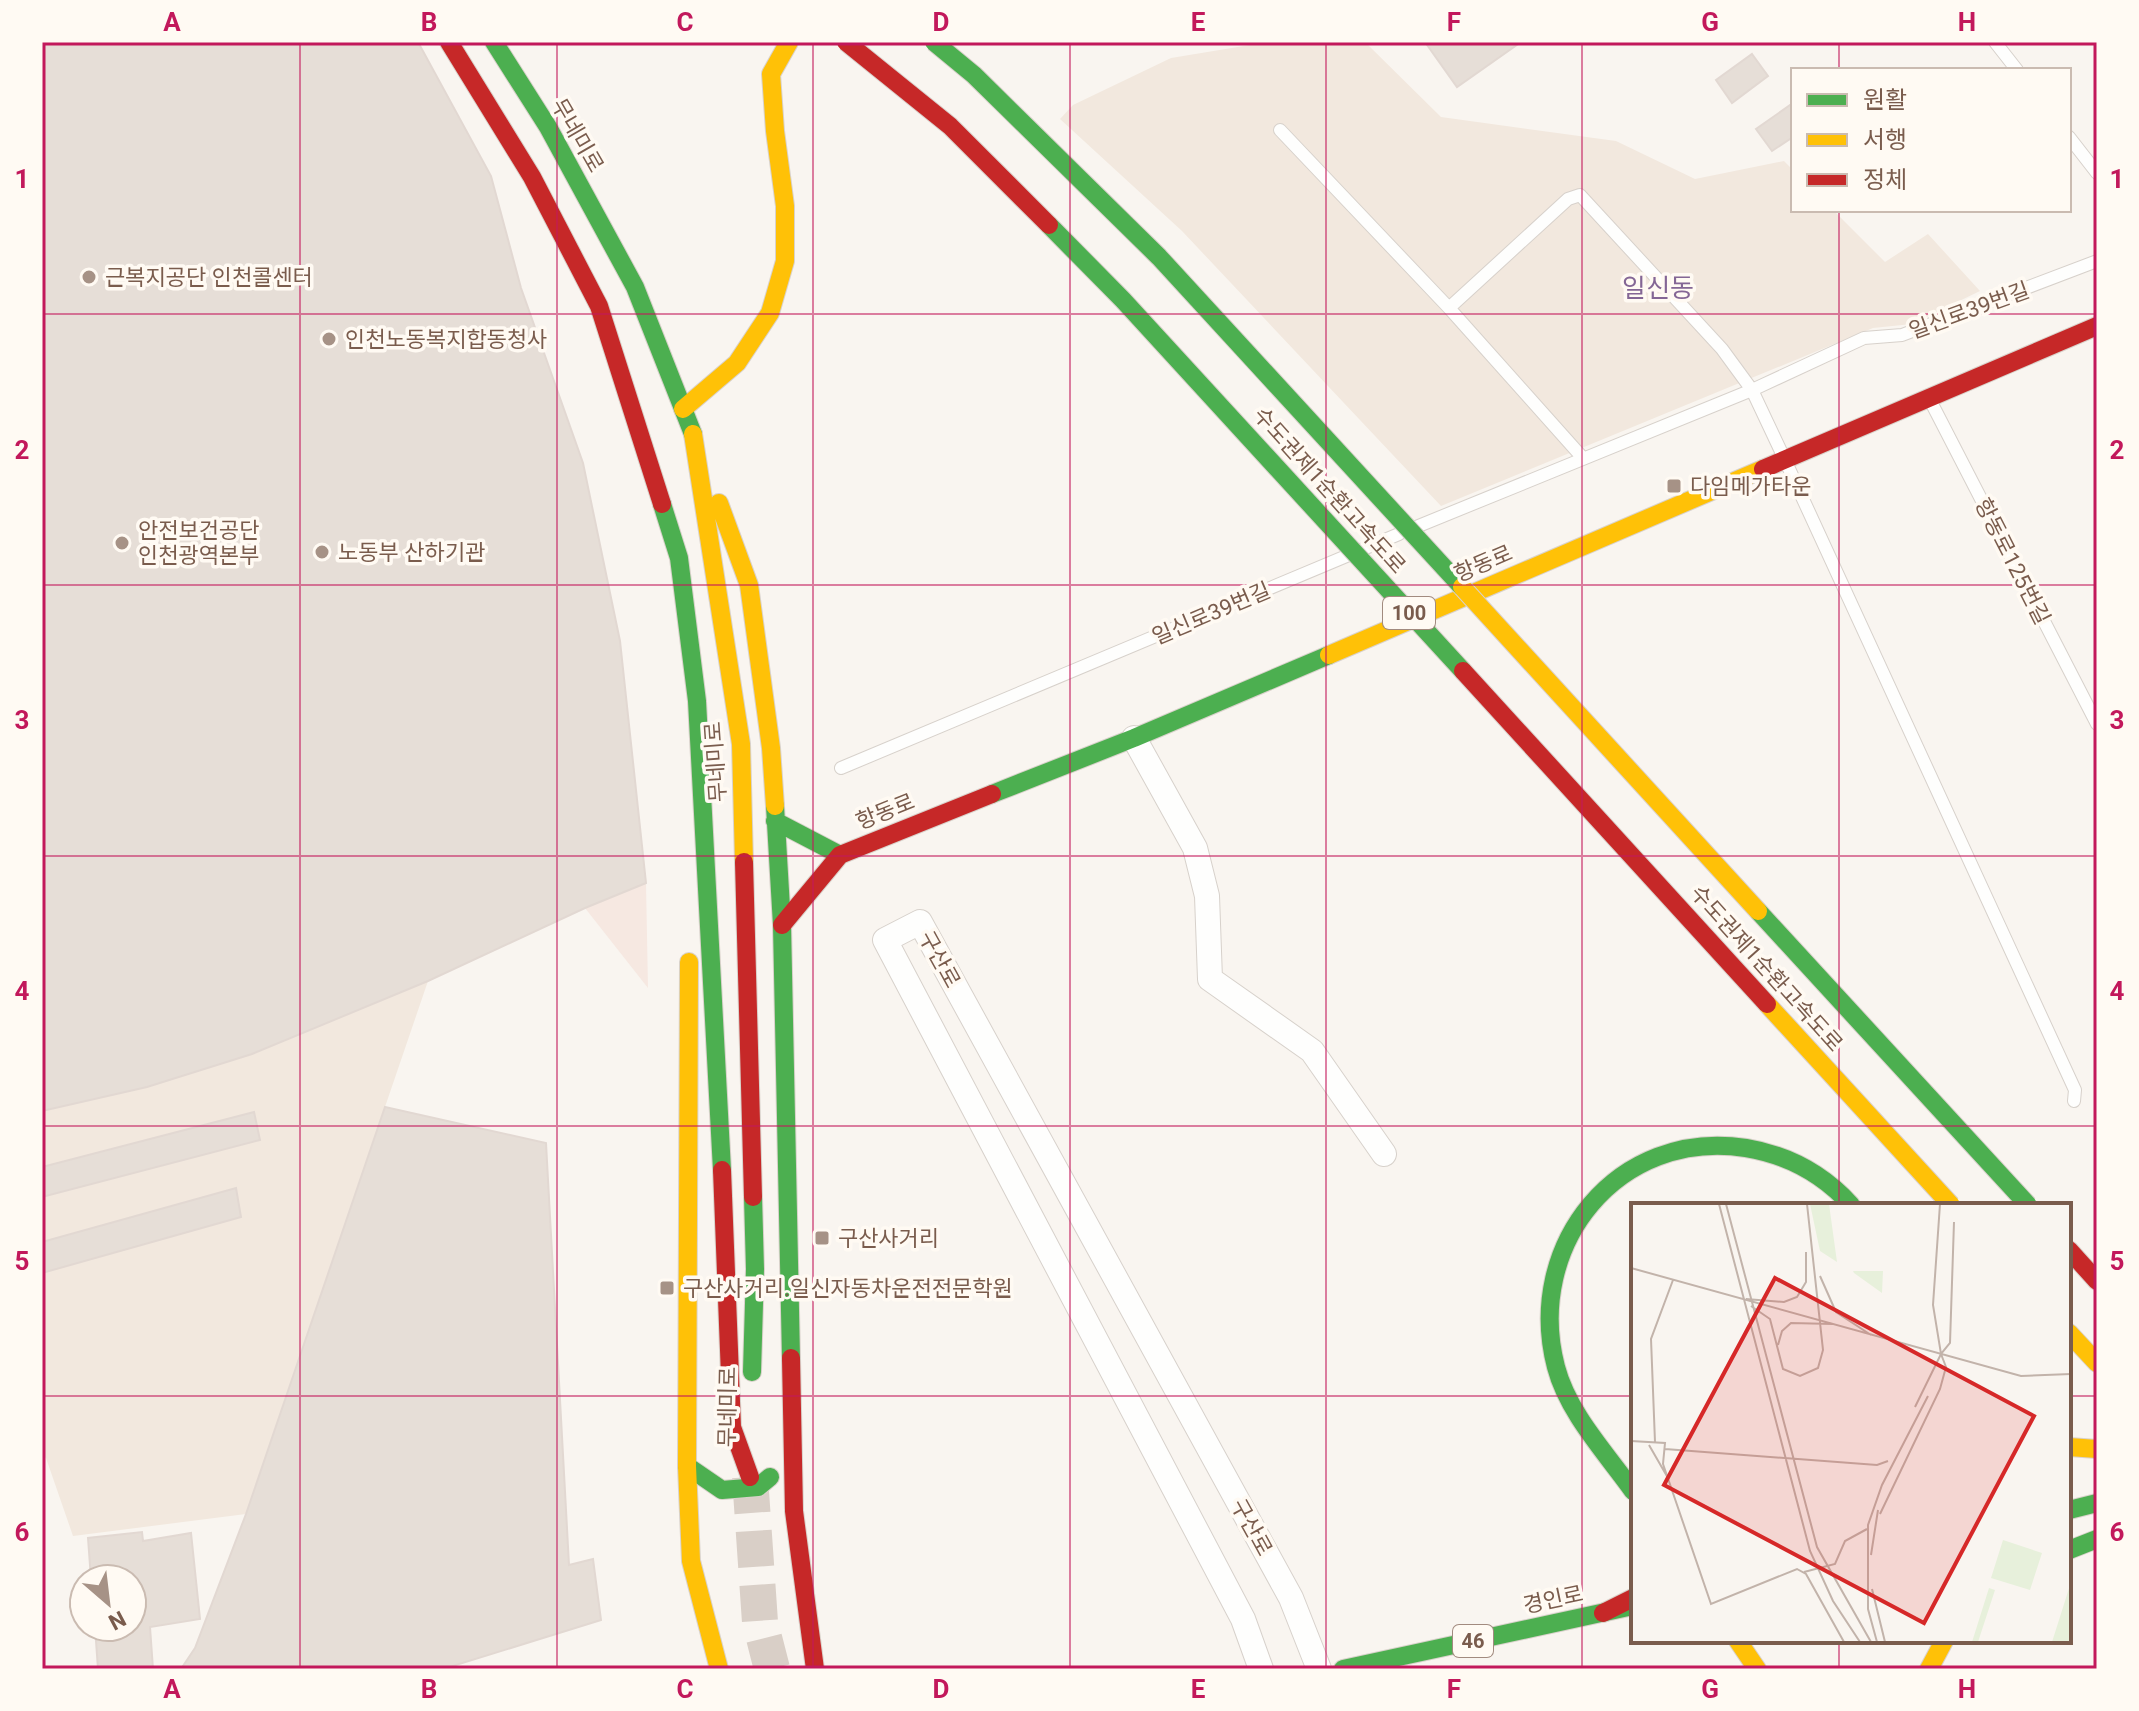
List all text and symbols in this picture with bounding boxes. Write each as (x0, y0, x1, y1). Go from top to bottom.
text: A (163, 7, 181, 37)
text: B (421, 7, 437, 37)
text: C (676, 7, 694, 37)
text: D (933, 7, 949, 37)
text: E (1191, 7, 1206, 37)
text: F (1447, 7, 1461, 37)
text: G (1701, 7, 1719, 37)
text: H (1958, 7, 1976, 37)
legend (1791, 68, 2071, 212)
text: 원활 (1863, 86, 1907, 114)
street label: 무네미로 (546, 94, 609, 177)
text: 서행 (1863, 126, 1907, 154)
text: 1 (15, 164, 29, 194)
text: 1 (2110, 164, 2124, 194)
text: 정체 (1863, 166, 1907, 194)
place label: 근복지공단 인천콜센터 (105, 265, 313, 290)
marker: 근복지공단 인천콜센터 (80, 268, 98, 286)
district label: 일신동 (1622, 273, 1694, 303)
street label: 일신로39번길 (1906, 277, 2033, 344)
place label: 인천노동복지합동청사 (345, 327, 547, 352)
marker: 인천노동복지합동청사 (320, 330, 338, 348)
street label: 수도권제1순환고속도로 (1248, 402, 1411, 578)
text: 2 (15, 435, 29, 465)
text: 2 (2110, 435, 2124, 465)
place label: 다임메가타운 (1690, 474, 1811, 499)
marker: 다임메가타운 (1665, 477, 1683, 495)
street label: 항동로125번길 (1970, 494, 2055, 629)
place label: 안전보건공단 인천광역본부 (138, 518, 259, 568)
marker: 안전보건공단 인천광역본부 (113, 534, 131, 552)
place label: 노동부 산하기관 (338, 540, 485, 565)
street label: 항동로 (1450, 540, 1516, 587)
marker: 노동부 산하기관 (313, 543, 331, 561)
street label: 일신로39번길 (1148, 577, 1274, 650)
road number: 100 (1383, 597, 1435, 629)
text: 3 (15, 705, 29, 735)
text: 3 (2110, 705, 2124, 735)
street label: 무네미로 (700, 721, 731, 803)
street label: 항동로 (852, 788, 918, 834)
street label: 수도권제1순환고속도로 (1685, 880, 1848, 1056)
street label: 구산로 (914, 927, 965, 992)
text: 4 (15, 976, 30, 1006)
text: 4 (2110, 976, 2125, 1006)
inset map (1631, 1203, 2071, 1643)
place label: 구산사거리 (838, 1226, 939, 1251)
marker: 구산사거리 (813, 1229, 831, 1247)
text: 5 (15, 1246, 29, 1276)
text: 5 (2110, 1246, 2124, 1276)
place label: 구산사거리.일신자동차운전전문학원 (683, 1276, 1013, 1301)
marker: 구산사거리.일신자동차운전전문학원 (658, 1279, 676, 1297)
street label: 무네미로 (714, 1366, 741, 1448)
street label: 구산로 (1226, 1495, 1277, 1560)
text: 6 (15, 1517, 30, 1547)
text: 6 (2110, 1517, 2125, 1547)
north arrow (68, 1563, 148, 1643)
street label: 경인로 (1521, 1581, 1585, 1618)
text: N (104, 1606, 130, 1635)
road number: 46 (1453, 1625, 1493, 1657)
text: A (163, 1674, 181, 1704)
text: B (421, 1674, 437, 1704)
text: C (676, 1674, 694, 1704)
text: D (933, 1674, 949, 1704)
text: E (1191, 1674, 1206, 1704)
text: F (1447, 1674, 1461, 1704)
text: G (1701, 1674, 1719, 1704)
text: H (1958, 1674, 1976, 1704)

